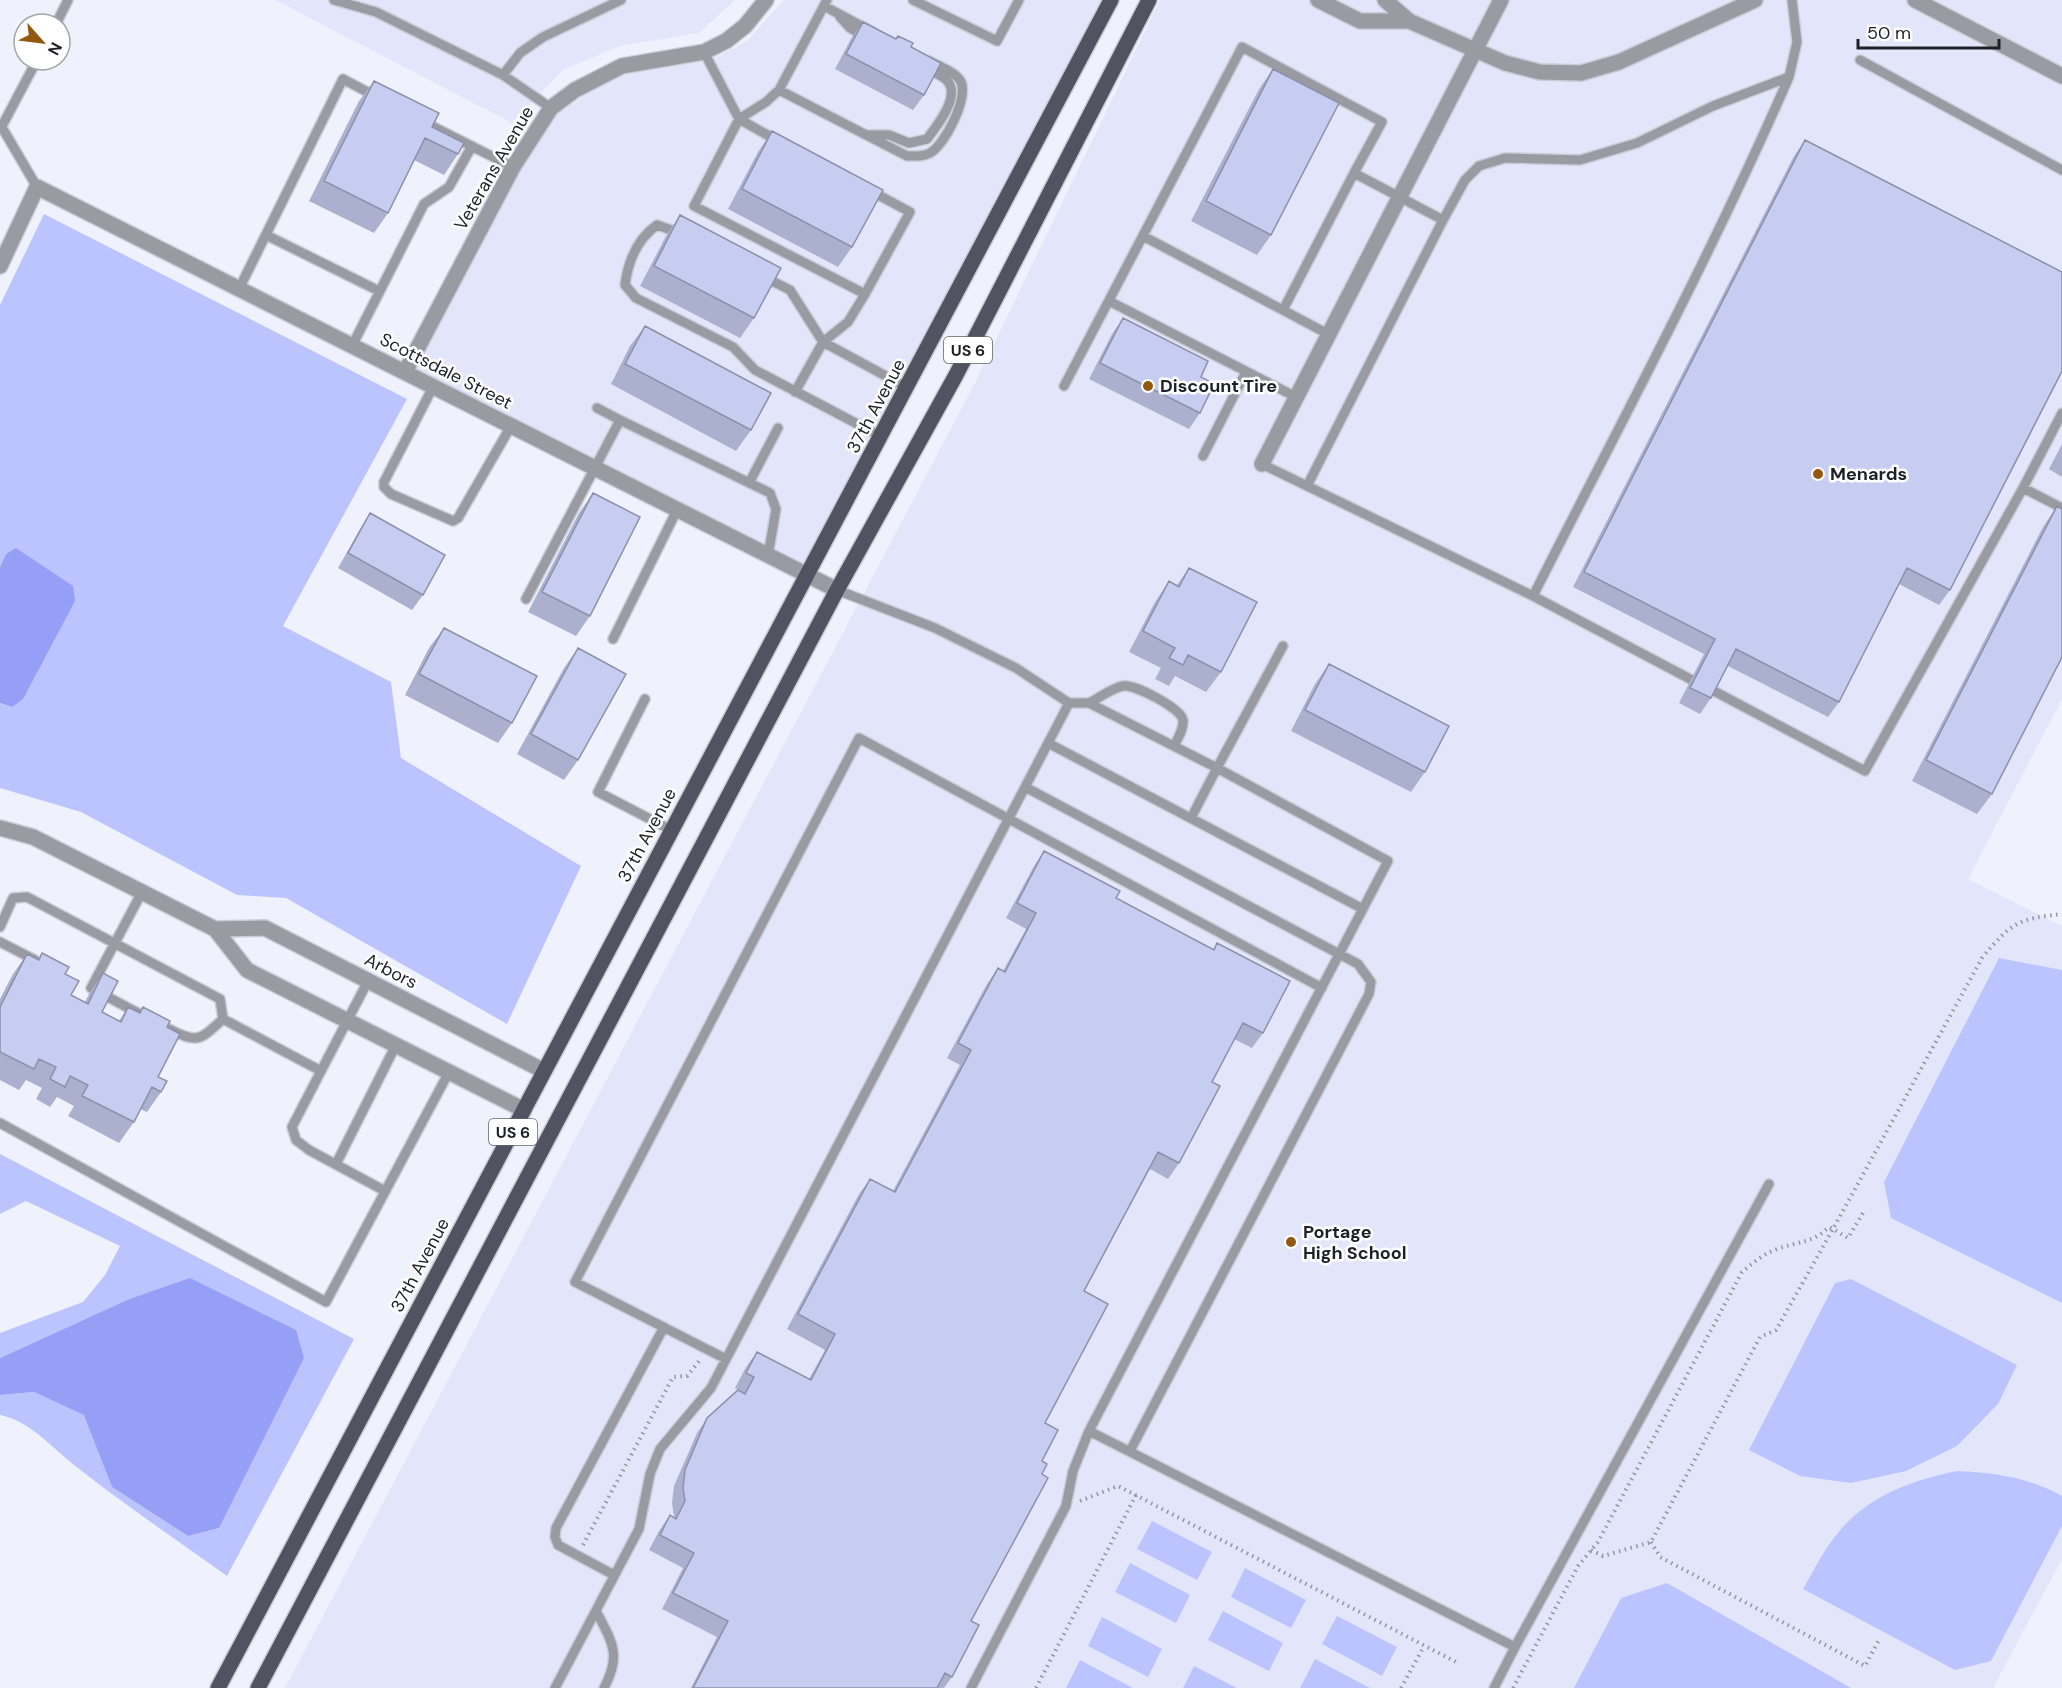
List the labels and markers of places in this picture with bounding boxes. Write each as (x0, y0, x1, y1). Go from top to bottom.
place label: Discount Tire (1160, 374, 1277, 398)
marker: Discount Tire (1141, 379, 1155, 393)
place label: Menards (1830, 462, 1907, 486)
marker: Menards (1811, 467, 1825, 481)
place label: Portage High School (1303, 1220, 1407, 1265)
marker: Portage High School (1284, 1235, 1298, 1249)

